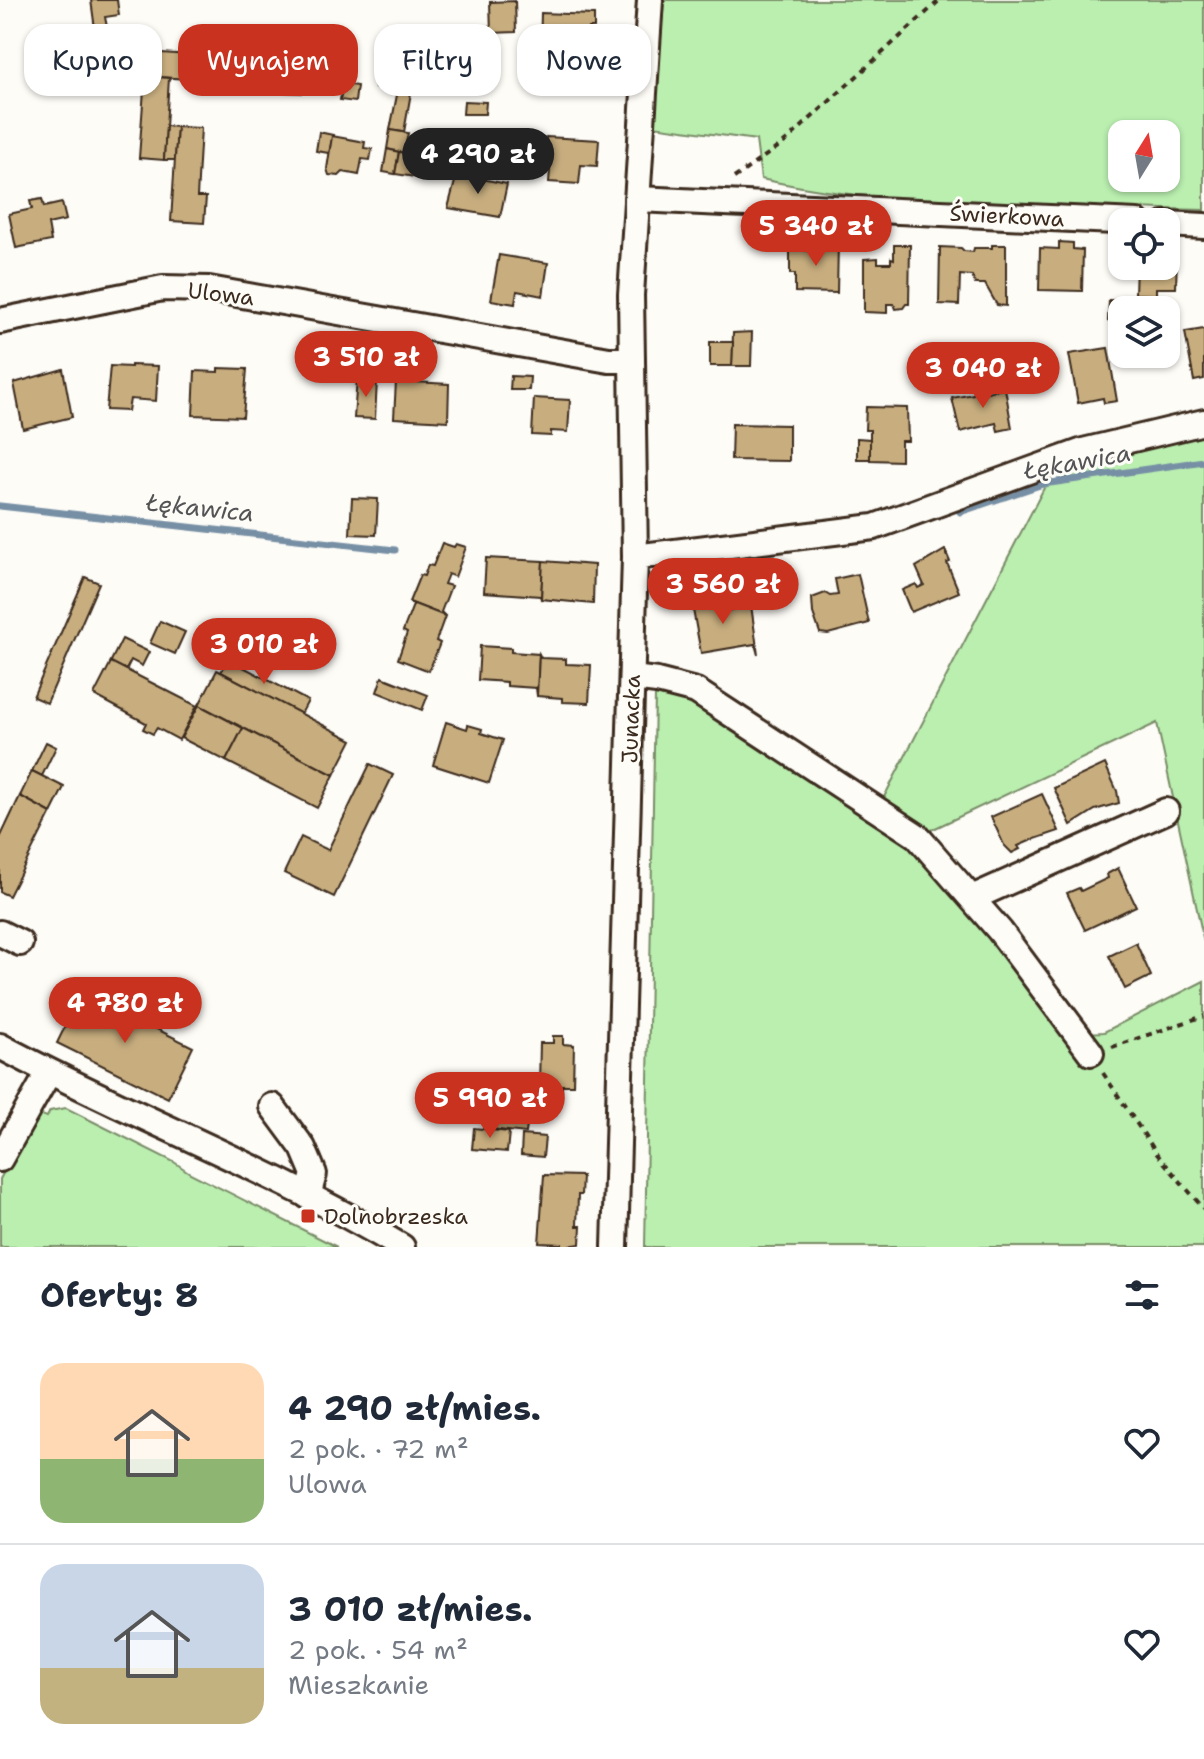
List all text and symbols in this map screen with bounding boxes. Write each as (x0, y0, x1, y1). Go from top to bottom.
chip: Kupno (24, 24, 162, 96)
chip: Wynajem (178, 24, 358, 96)
chip: Filtry (374, 24, 501, 96)
chip: Nowe (517, 24, 651, 96)
north arrow (1108, 120, 1180, 192)
map controls (1108, 120, 1180, 368)
pin: 4 290 zł (395, 128, 561, 196)
text: 4 290 zł (420, 136, 536, 171)
street label: Świerkowa (949, 199, 1065, 234)
pin: 5 340 zł (733, 200, 899, 268)
text: 5 340 zł (759, 208, 873, 243)
button: locate (1108, 208, 1180, 280)
street label: Ulowa (186, 276, 256, 312)
button: layers (1108, 296, 1180, 368)
pin: 3 510 zł (283, 331, 449, 399)
text: 3 510 zł (313, 339, 419, 374)
pin: 3 040 zł (900, 342, 1066, 410)
text: 3 040 zł (925, 350, 1041, 385)
water label: Łękawica (1020, 437, 1133, 487)
water label: Łękawica (144, 486, 255, 530)
pin: 3 560 zł (640, 558, 806, 626)
text: 3 560 zł (666, 566, 780, 601)
pin: 3 010 zł (181, 618, 347, 686)
text: 3 010 zł (209, 626, 319, 661)
street label: Junacka (615, 674, 647, 764)
pin: 4 780 zł (42, 977, 208, 1045)
text: 4 780 zł (67, 985, 183, 1020)
pin: 5 990 zł (407, 1072, 573, 1140)
text: 5 990 zł (433, 1080, 547, 1115)
place label: Dolnobrzeska (324, 1202, 468, 1231)
marker: Dolnobrzeska (299, 1207, 317, 1225)
text: Oferty: 8 (40, 1272, 199, 1318)
icon: filters (1120, 1273, 1164, 1317)
text: 4 290 zł/mies. (288, 1385, 541, 1431)
icon: home (104, 1395, 200, 1491)
icon: heart (1120, 1421, 1164, 1465)
text: 2 pok. · 72 m² (288, 1431, 469, 1466)
text: Ulowa (288, 1466, 367, 1501)
text: 3 010 zł/mies. (288, 1586, 533, 1632)
icon: home (104, 1596, 200, 1692)
icon: heart (1120, 1622, 1164, 1666)
text: 2 pok. · 54 m² (288, 1632, 468, 1667)
text: Mieszkanie (288, 1667, 429, 1702)

